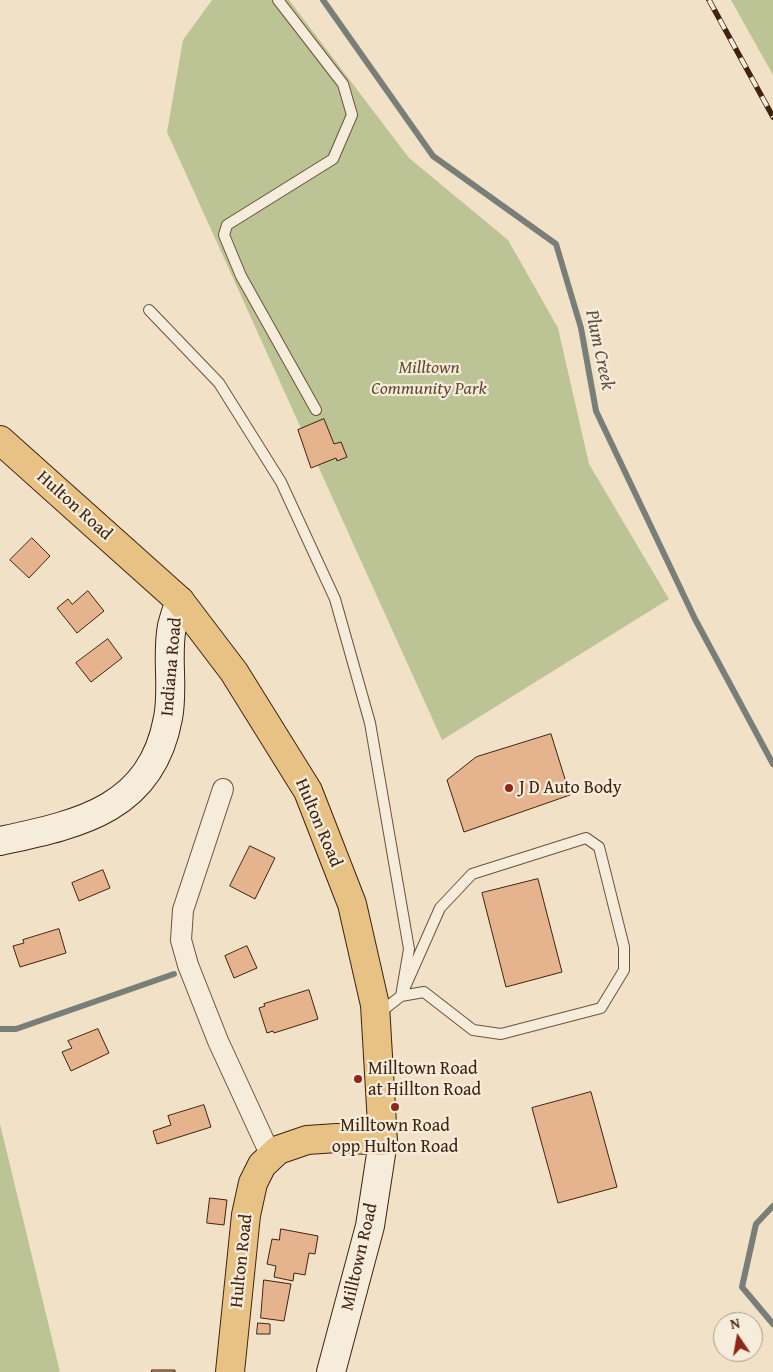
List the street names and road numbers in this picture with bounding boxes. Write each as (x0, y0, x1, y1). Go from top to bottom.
street label: Hulton Road (32, 467, 116, 545)
street label: Indiana Road (157, 617, 187, 717)
street label: Hulton Road (290, 776, 346, 870)
street label: Milltown Road (337, 1201, 383, 1313)
street label: Hulton Road (226, 1213, 258, 1309)

